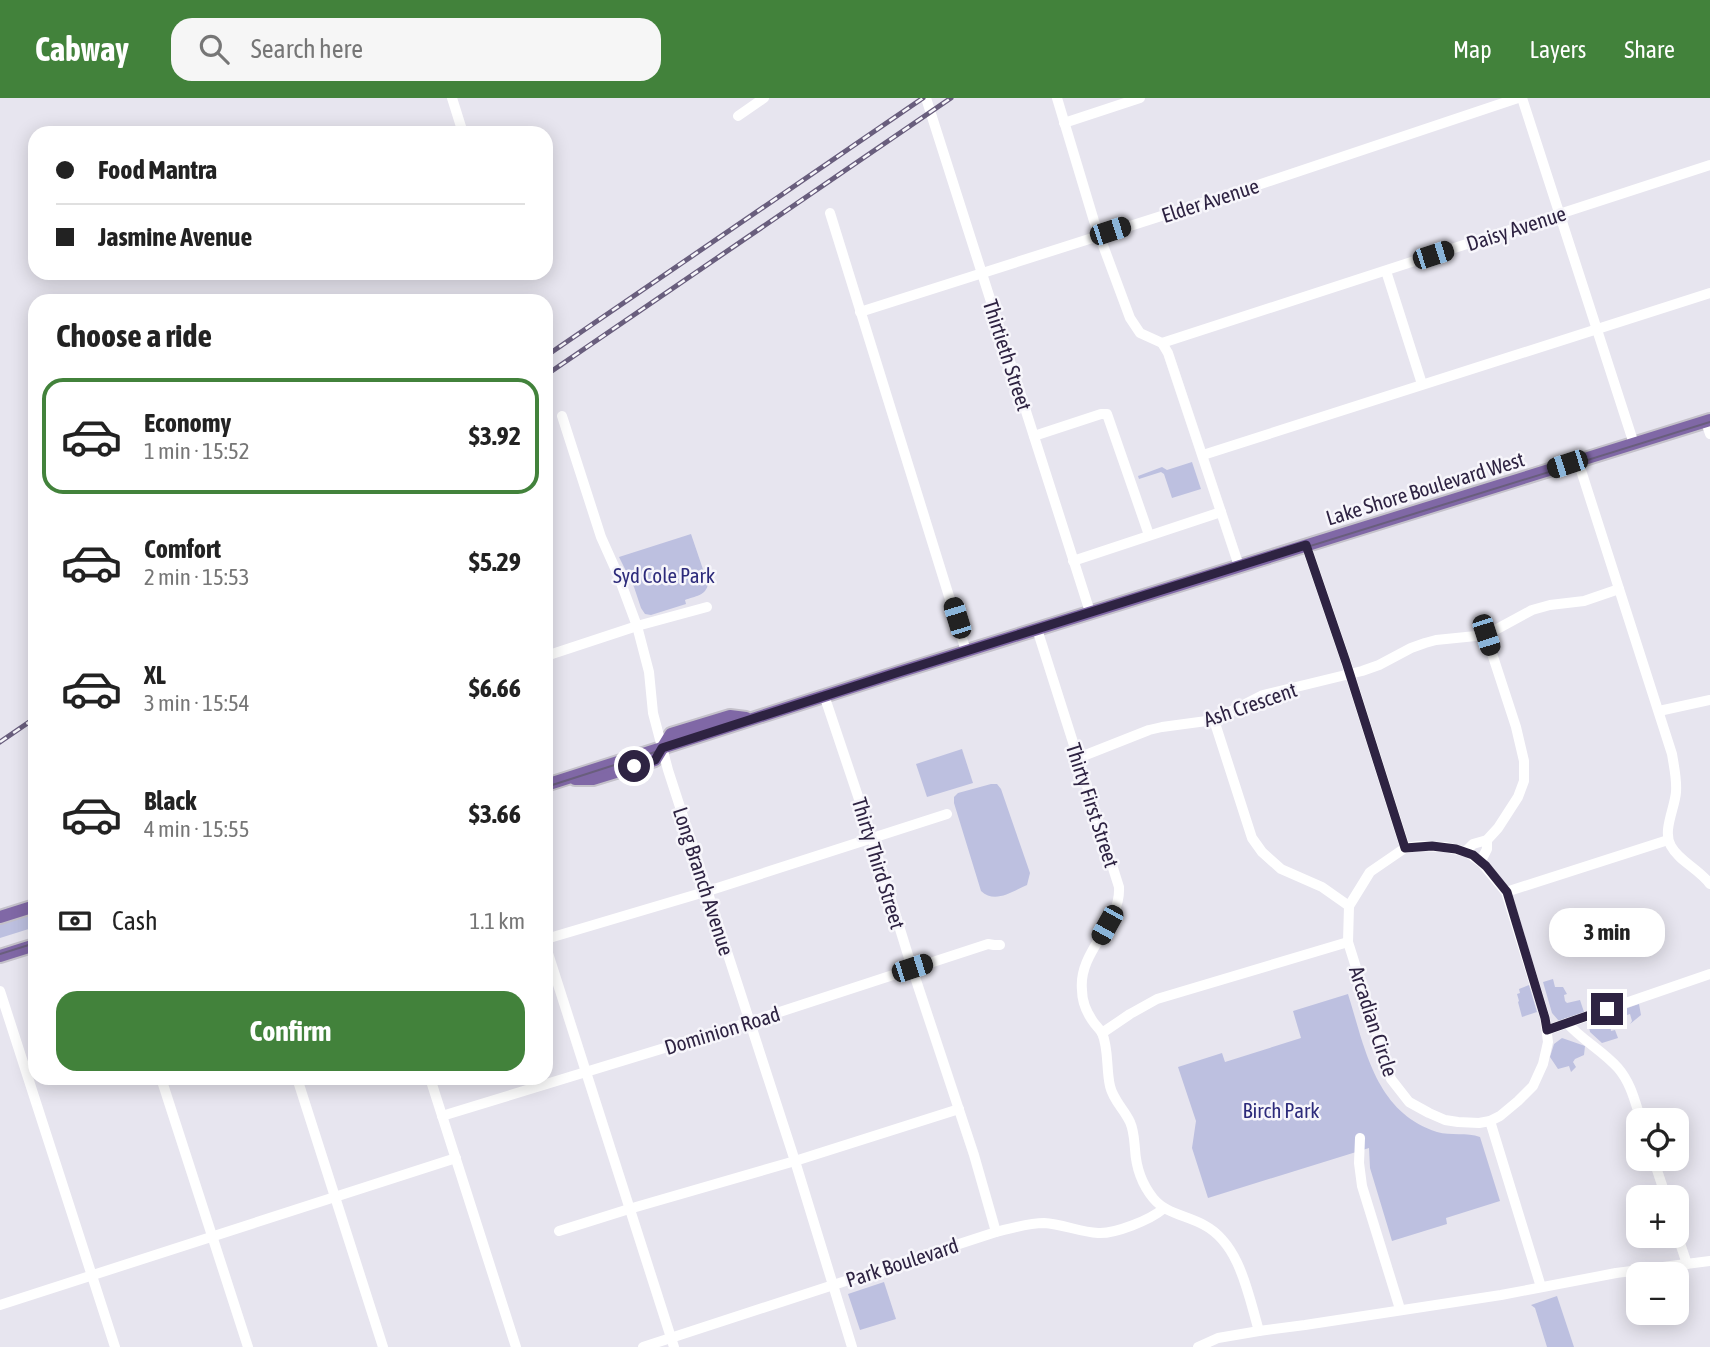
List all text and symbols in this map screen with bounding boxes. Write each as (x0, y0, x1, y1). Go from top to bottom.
search box (171, 18, 661, 81)
text: Cabway (35, 30, 129, 68)
icon: search (195, 30, 233, 68)
text: Search here (251, 34, 363, 64)
text: Map (1453, 36, 1492, 63)
text: Layers (1530, 36, 1586, 63)
text: Share (1624, 36, 1675, 63)
text: Food Mantra (98, 155, 217, 185)
street label: Elder Avenue (1158, 173, 1262, 227)
street label: Daisy Avenue (1463, 201, 1569, 255)
car (1087, 215, 1134, 247)
text: Jasmine Avenue (98, 222, 252, 252)
car (1410, 239, 1457, 271)
street label: Thirtieth Street (979, 296, 1037, 414)
text: Choose a ride (56, 317, 212, 354)
icon: car (60, 405, 123, 468)
text: Economy (144, 408, 231, 438)
text: $3.92 (469, 421, 521, 451)
text: 1 min · 15:52 (144, 438, 250, 464)
street label: Lake Shore Boulevard West (1323, 446, 1527, 530)
car (1544, 448, 1591, 480)
icon: car (60, 531, 123, 594)
text: Comfort (144, 534, 221, 564)
text: $5.29 (469, 547, 521, 577)
park label: Syd Cole Park (613, 563, 715, 587)
text: 2 min · 15:53 (144, 564, 250, 590)
car (941, 595, 974, 641)
car (1470, 612, 1503, 658)
icon: car (60, 657, 123, 720)
text: XL (144, 660, 166, 690)
text: $6.66 (469, 673, 521, 703)
street label: Ash Crescent (1200, 677, 1300, 731)
text: 3 min · 15:54 (144, 690, 250, 716)
street label: Thirty First Street (1062, 740, 1124, 870)
route start (618, 750, 650, 782)
icon: car (60, 783, 123, 846)
text: Black (144, 786, 196, 816)
street label: Thirty Third Street (848, 794, 910, 932)
text: $3.66 (469, 799, 521, 829)
street label: Long Branch Avenue (669, 804, 739, 958)
text: 4 min · 15:55 (144, 816, 250, 842)
icon: cash (56, 902, 94, 940)
car (1088, 902, 1127, 948)
text: Cash (112, 906, 158, 936)
text: 1.1 km (469, 908, 525, 934)
callout: 3 min (1549, 908, 1665, 956)
text: 3 min (1584, 919, 1630, 945)
car (889, 952, 936, 984)
street label: Arcadian Circle (1345, 963, 1403, 1079)
button: Confirm (56, 991, 525, 1071)
route end (1591, 993, 1623, 1025)
street label: Dominion Road (661, 1001, 783, 1059)
park label: Birch Park (1243, 1098, 1319, 1122)
map controls (1626, 1108, 1689, 1325)
button: locate (1626, 1108, 1689, 1171)
button: + (1626, 1185, 1689, 1248)
street label: Park Boulevard (843, 1233, 961, 1291)
button: − (1626, 1262, 1689, 1325)

